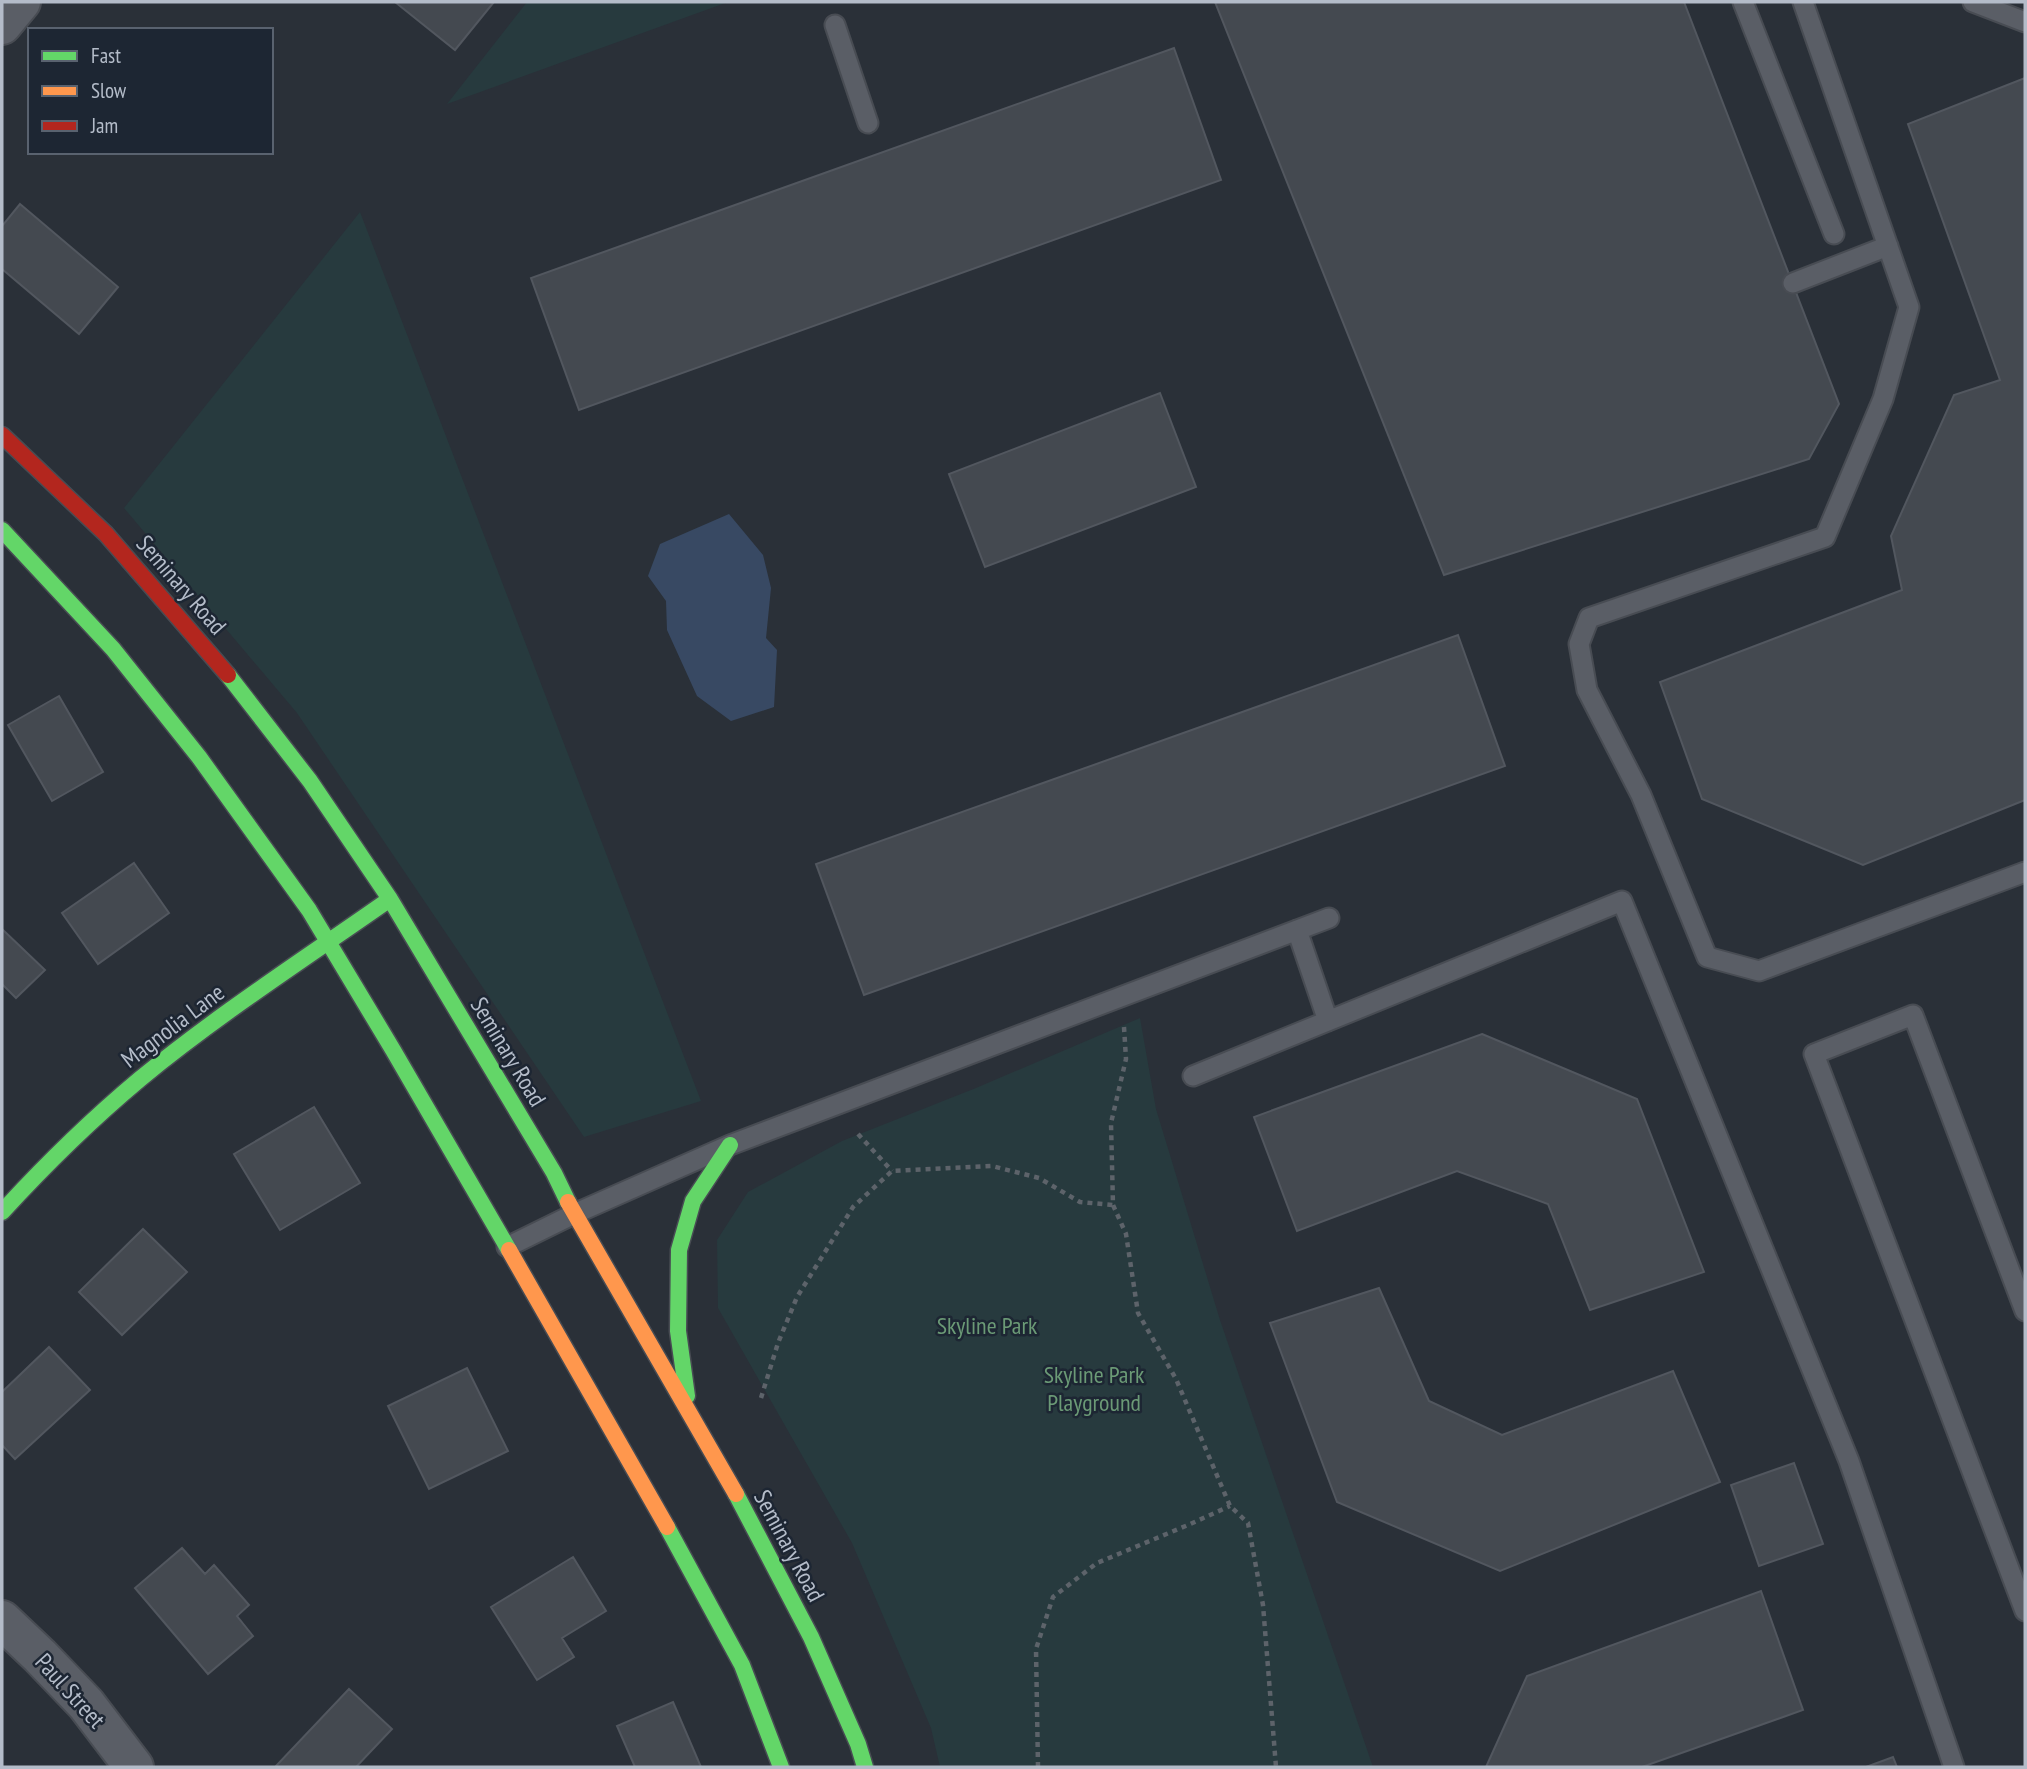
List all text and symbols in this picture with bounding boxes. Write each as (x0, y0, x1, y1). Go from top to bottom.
legend (28, 28, 273, 154)
text: Fast (91, 42, 121, 69)
text: Slow (91, 77, 127, 104)
text: Jam (90, 112, 118, 139)
street label: Seminary Road (130, 528, 233, 641)
street label: Magnolia Lane (115, 977, 230, 1074)
street label: Seminary Road (464, 991, 553, 1112)
park label: Skyline Park (937, 1310, 1038, 1341)
park label: Skyline Park Playground (1044, 1359, 1145, 1418)
street label: Seminary Road (747, 1485, 832, 1607)
street label: Paul Street (29, 1647, 112, 1735)

